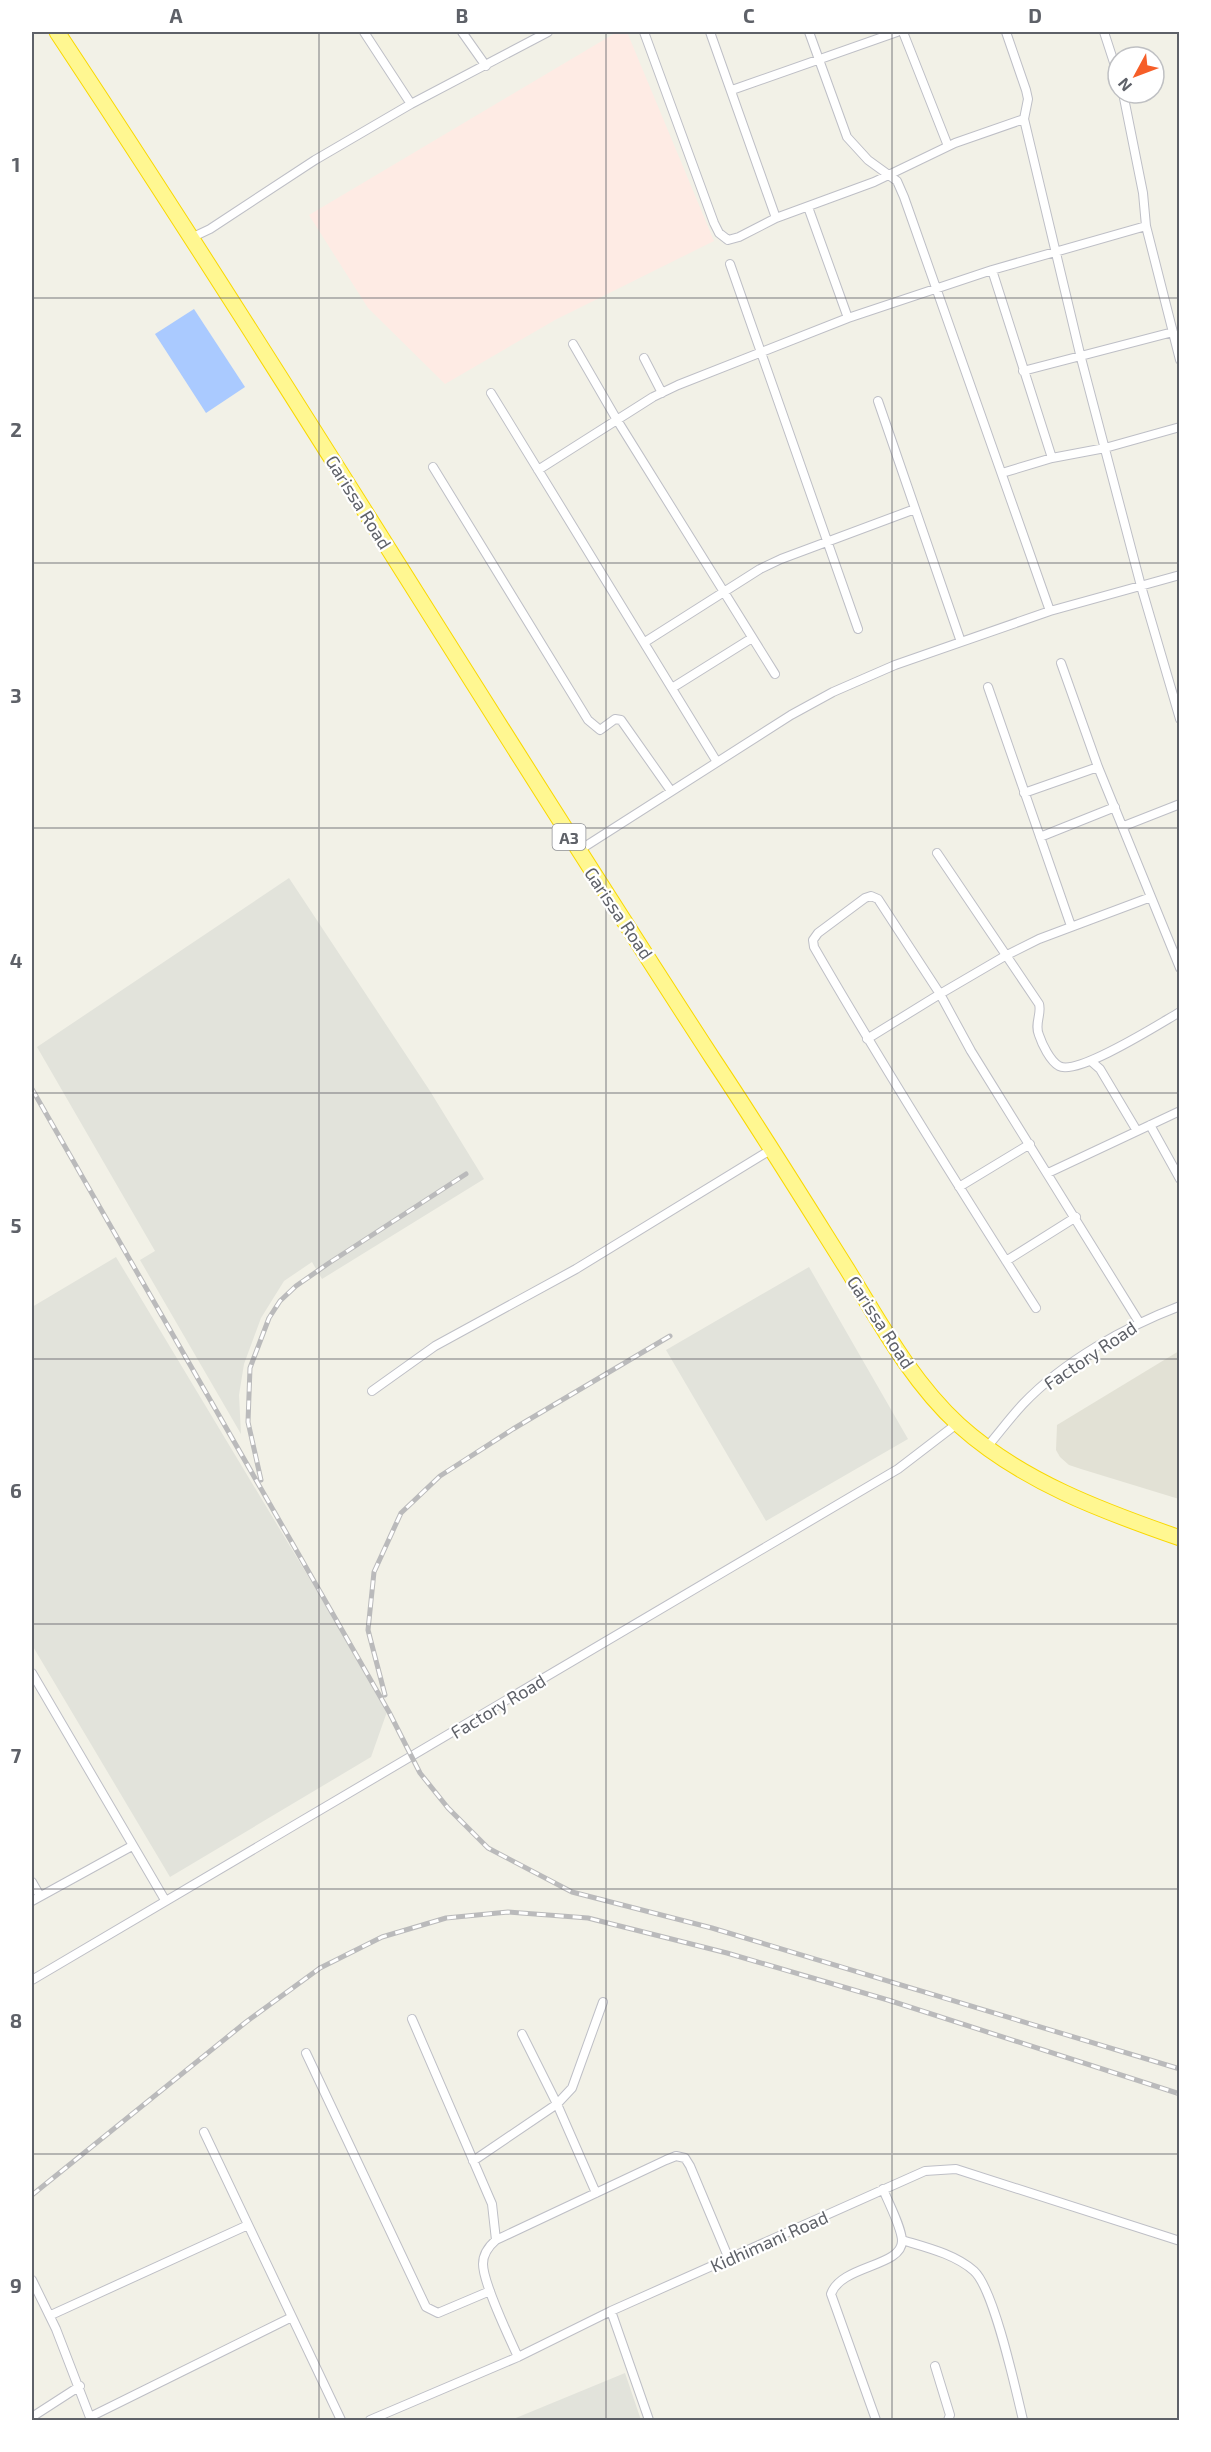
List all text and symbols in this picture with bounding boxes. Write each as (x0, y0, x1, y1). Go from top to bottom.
text: A (169, 3, 183, 27)
text: B (456, 3, 468, 27)
text: C (743, 3, 755, 27)
text: D (1028, 3, 1042, 27)
north arrow (1106, 45, 1166, 105)
text: N (1113, 75, 1135, 96)
text: 1 (12, 152, 20, 176)
text: 2 (10, 417, 22, 441)
street label: Garissa Road (321, 451, 397, 553)
text: 3 (10, 683, 22, 707)
road number: A3 (552, 824, 586, 850)
street label: Garissa Road (580, 863, 658, 963)
text: 4 (10, 948, 23, 972)
text: 5 (10, 1213, 22, 1237)
street label: Garissa Road (843, 1271, 919, 1373)
street label: Factory Road (1040, 1316, 1140, 1394)
text: 6 (10, 1478, 22, 1502)
street label: Factory Road (447, 1669, 549, 1743)
text: 7 (11, 1743, 22, 1767)
text: 8 (10, 2008, 22, 2032)
street label: Kidhimani Road (707, 2205, 831, 2277)
text: 9 (10, 2273, 22, 2297)

